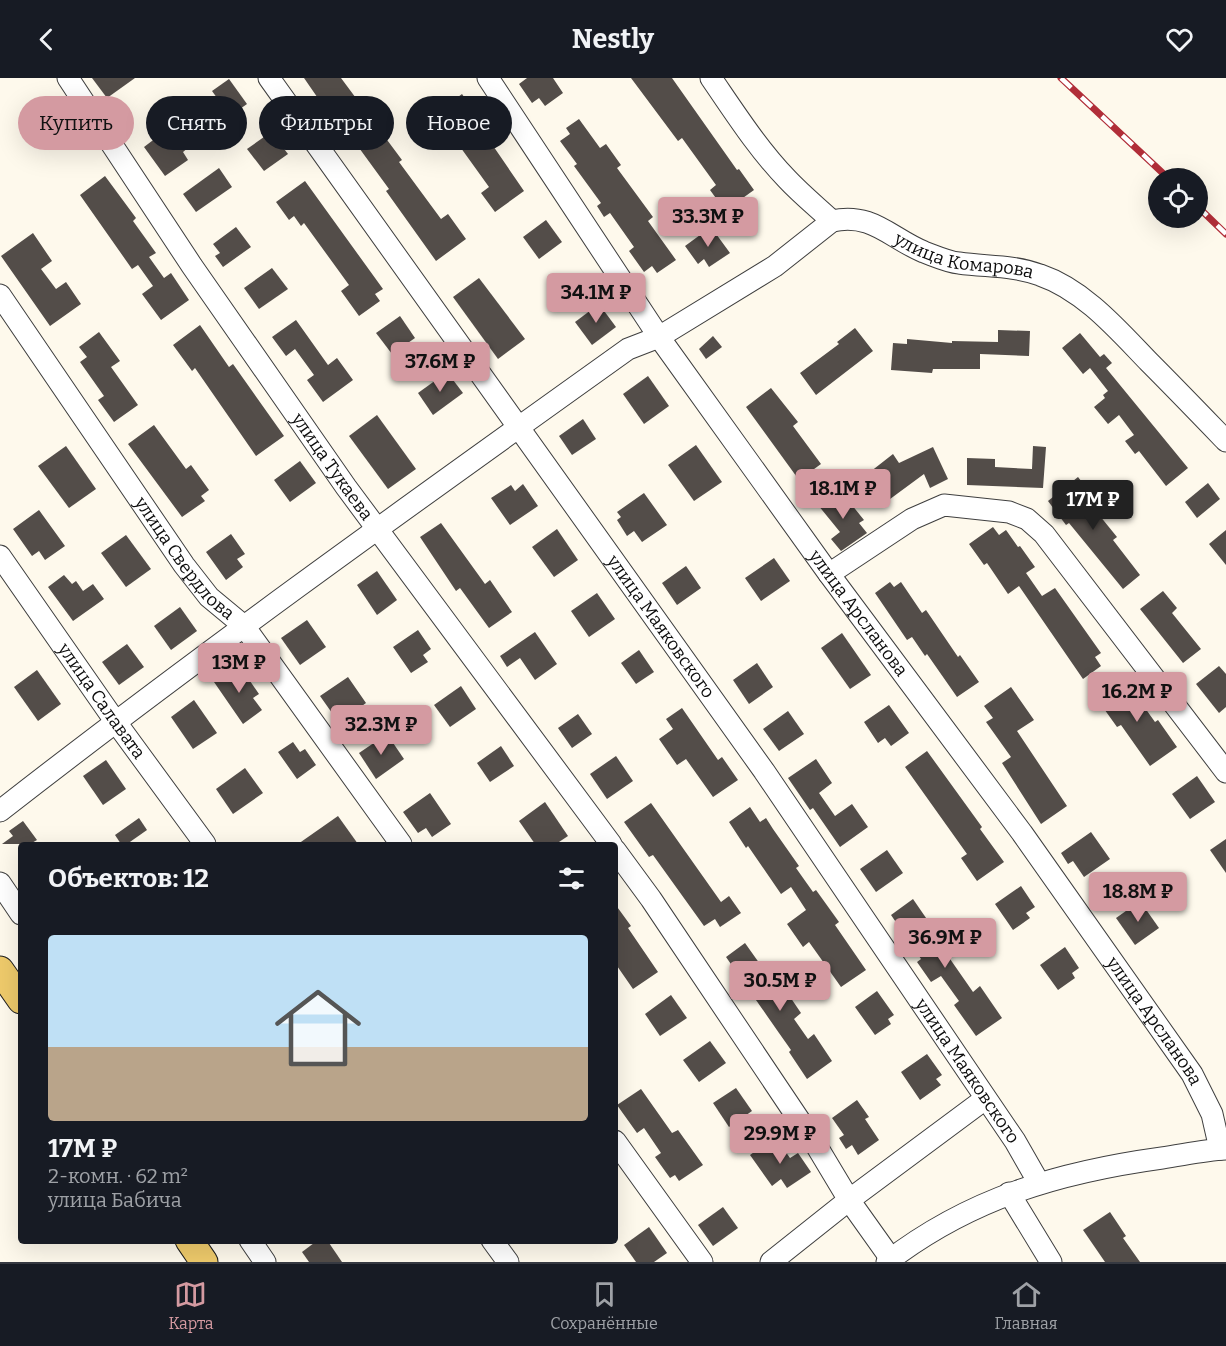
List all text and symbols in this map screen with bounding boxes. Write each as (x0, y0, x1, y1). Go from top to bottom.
icon: back (30, 23, 63, 56)
text: Nestly (572, 23, 654, 55)
icon: heart (1163, 23, 1196, 56)
chip: Купить (18, 96, 134, 150)
chip: Снять (146, 96, 247, 150)
chip: Фильтры (259, 96, 394, 150)
chip: Новое (406, 96, 512, 150)
map controls (1148, 168, 1208, 228)
button: locate (1148, 168, 1208, 228)
pin: 33.3M ₽ (653, 197, 763, 248)
text: 33.3M ₽ (672, 204, 744, 228)
street label: улица Комарова (889, 227, 1036, 283)
pin: 34.1M ₽ (541, 273, 651, 324)
text: 34.1M ₽ (561, 280, 631, 304)
pin: 37.6M ₽ (385, 342, 495, 393)
text: 37.6M ₽ (405, 349, 475, 373)
street label: улица Тукаева (286, 408, 378, 525)
pin: 18.1M ₽ (788, 469, 898, 520)
text: 18.1M ₽ (809, 476, 877, 500)
pin: 17M ₽ (1051, 480, 1135, 531)
text: 17M ₽ (1066, 487, 1120, 511)
street label: улица Свердлова (129, 492, 239, 625)
street label: улица Арсланова (804, 545, 913, 681)
street label: улица Маяковского (602, 550, 719, 702)
street label: улица Салавата (53, 638, 150, 763)
pin: 13M ₽ (197, 643, 281, 694)
text: 13M ₽ (212, 650, 266, 674)
pin: 16.2M ₽ (1082, 672, 1192, 723)
text: 16.2M ₽ (1102, 679, 1172, 703)
pin: 32.3M ₽ (326, 705, 436, 756)
text: 32.3M ₽ (345, 712, 417, 736)
icon: filters (555, 862, 588, 895)
text: Объектов: 12 (48, 863, 209, 894)
pin: 18.8M ₽ (1083, 872, 1193, 923)
text: 18.8M ₽ (1103, 879, 1173, 903)
pin: 36.9M ₽ (890, 918, 1000, 969)
text: 36.9M ₽ (908, 925, 982, 949)
street label: улица Арсланова (1101, 952, 1207, 1089)
pin: 30.5M ₽ (725, 961, 835, 1012)
text: 30.5M ₽ (743, 968, 817, 992)
icon: home (264, 974, 372, 1082)
street label: улица Маяковского (910, 993, 1024, 1148)
pin: 29.9M ₽ (725, 1114, 835, 1165)
text: 29.9M ₽ (744, 1121, 816, 1145)
text: 17M ₽ (48, 1133, 117, 1164)
text: 2-комн. · 62 m² (48, 1164, 188, 1188)
text: улица Бабича (48, 1188, 182, 1212)
tab: Карта (168, 1278, 214, 1333)
tab: Сохранённые (550, 1278, 658, 1333)
tab: Главная (994, 1278, 1058, 1333)

